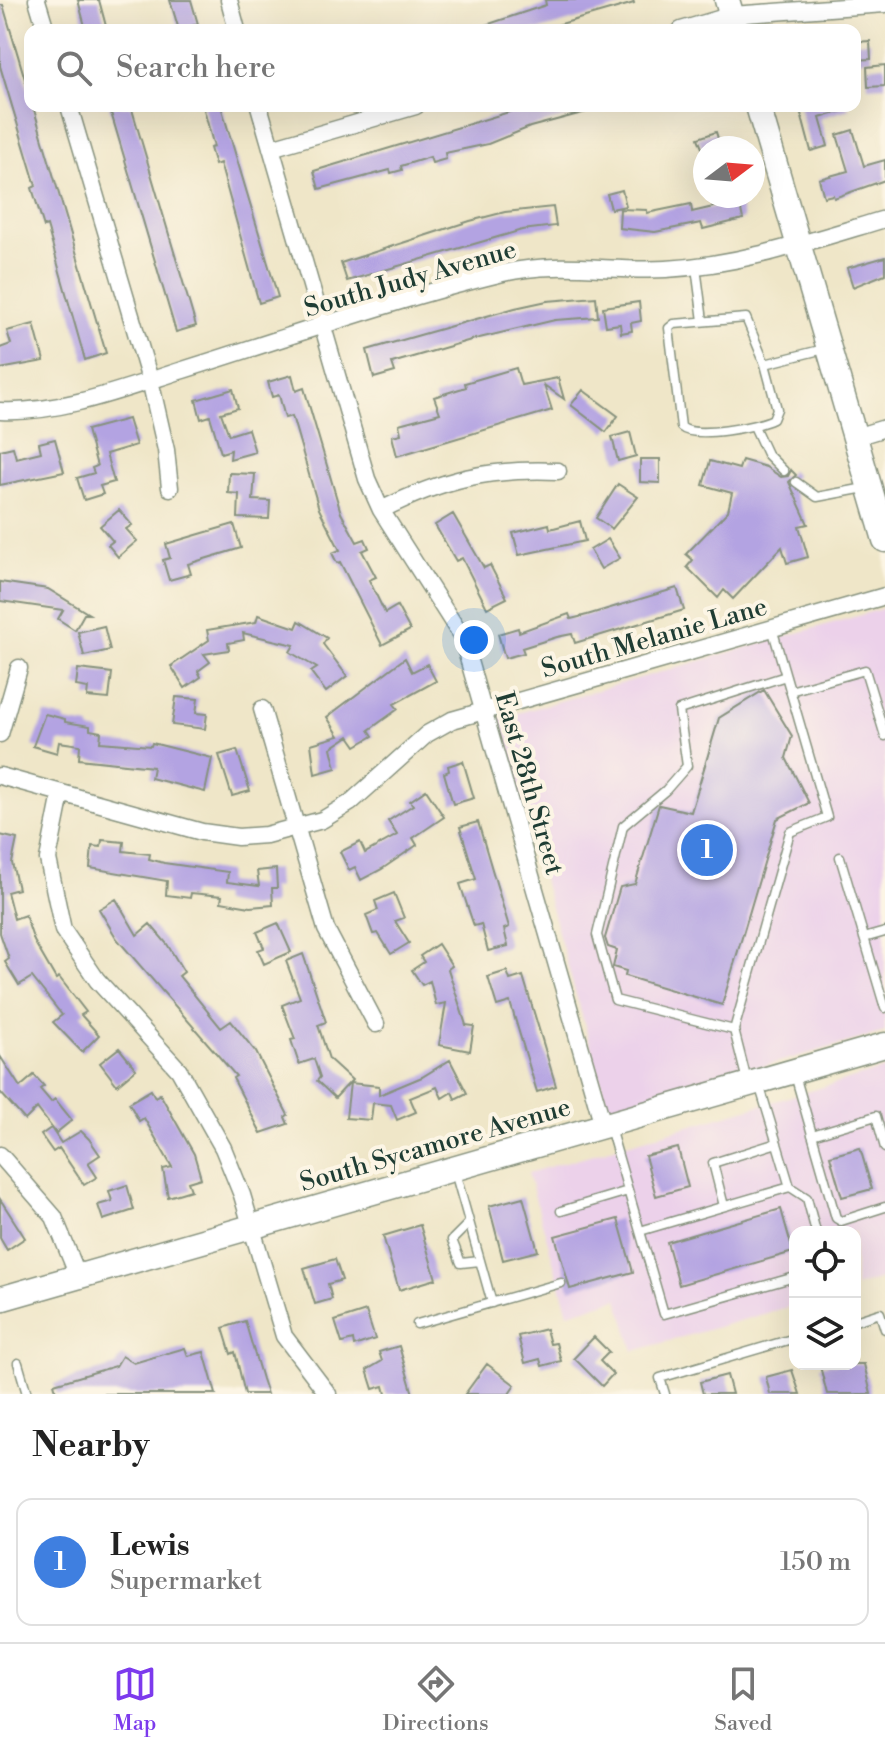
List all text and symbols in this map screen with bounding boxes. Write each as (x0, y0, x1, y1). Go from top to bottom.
search box (24, 24, 861, 112)
icon: search (52, 46, 96, 90)
text: Search here (116, 49, 276, 87)
north arrow (693, 136, 765, 208)
street label: South Judy Avenue (300, 233, 520, 325)
street label: South Melanie Lane (538, 590, 771, 685)
your location (454, 620, 494, 660)
street label: East 28th Street (488, 688, 570, 879)
pin: 1 (681, 820, 733, 880)
street label: South Sycamore Avenue (296, 1091, 574, 1199)
map controls (789, 1226, 861, 1370)
button: locate (789, 1226, 861, 1298)
button: layers (789, 1298, 861, 1370)
text: Nearby (32, 1425, 150, 1467)
text: Lewis (110, 1527, 190, 1565)
text: 1 (54, 1546, 66, 1578)
text: 150 m (780, 1546, 851, 1578)
text: Supermarket (110, 1565, 262, 1597)
tab: Map (113, 1662, 157, 1737)
tab: Directions (383, 1662, 489, 1737)
tab: Saved (714, 1662, 772, 1737)

